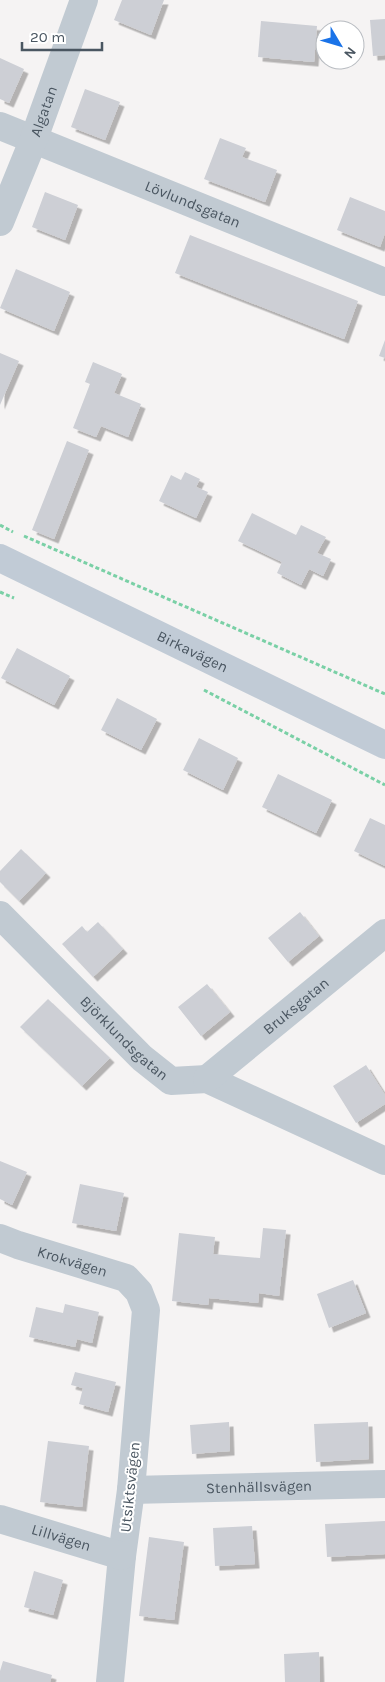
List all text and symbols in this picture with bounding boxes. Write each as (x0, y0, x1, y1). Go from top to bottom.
scale bar (22, 20, 102, 52)
north arrow (315, 20, 365, 70)
text: 20 m (30, 28, 65, 46)
text: N (340, 44, 360, 62)
street label: Algatan (26, 84, 61, 139)
street label: Lövlundsgatan (142, 177, 243, 232)
street label: Birkavägen (154, 627, 231, 676)
street label: Bruksgatan (259, 974, 333, 1038)
street label: Björklundsgatan (76, 992, 172, 1084)
street label: Krokvägen (35, 1242, 109, 1281)
street label: Utsiktsvägen (116, 1441, 144, 1533)
street label: Stenhällsvägen (206, 1477, 312, 1497)
street label: Lillvägen (29, 1520, 93, 1555)

